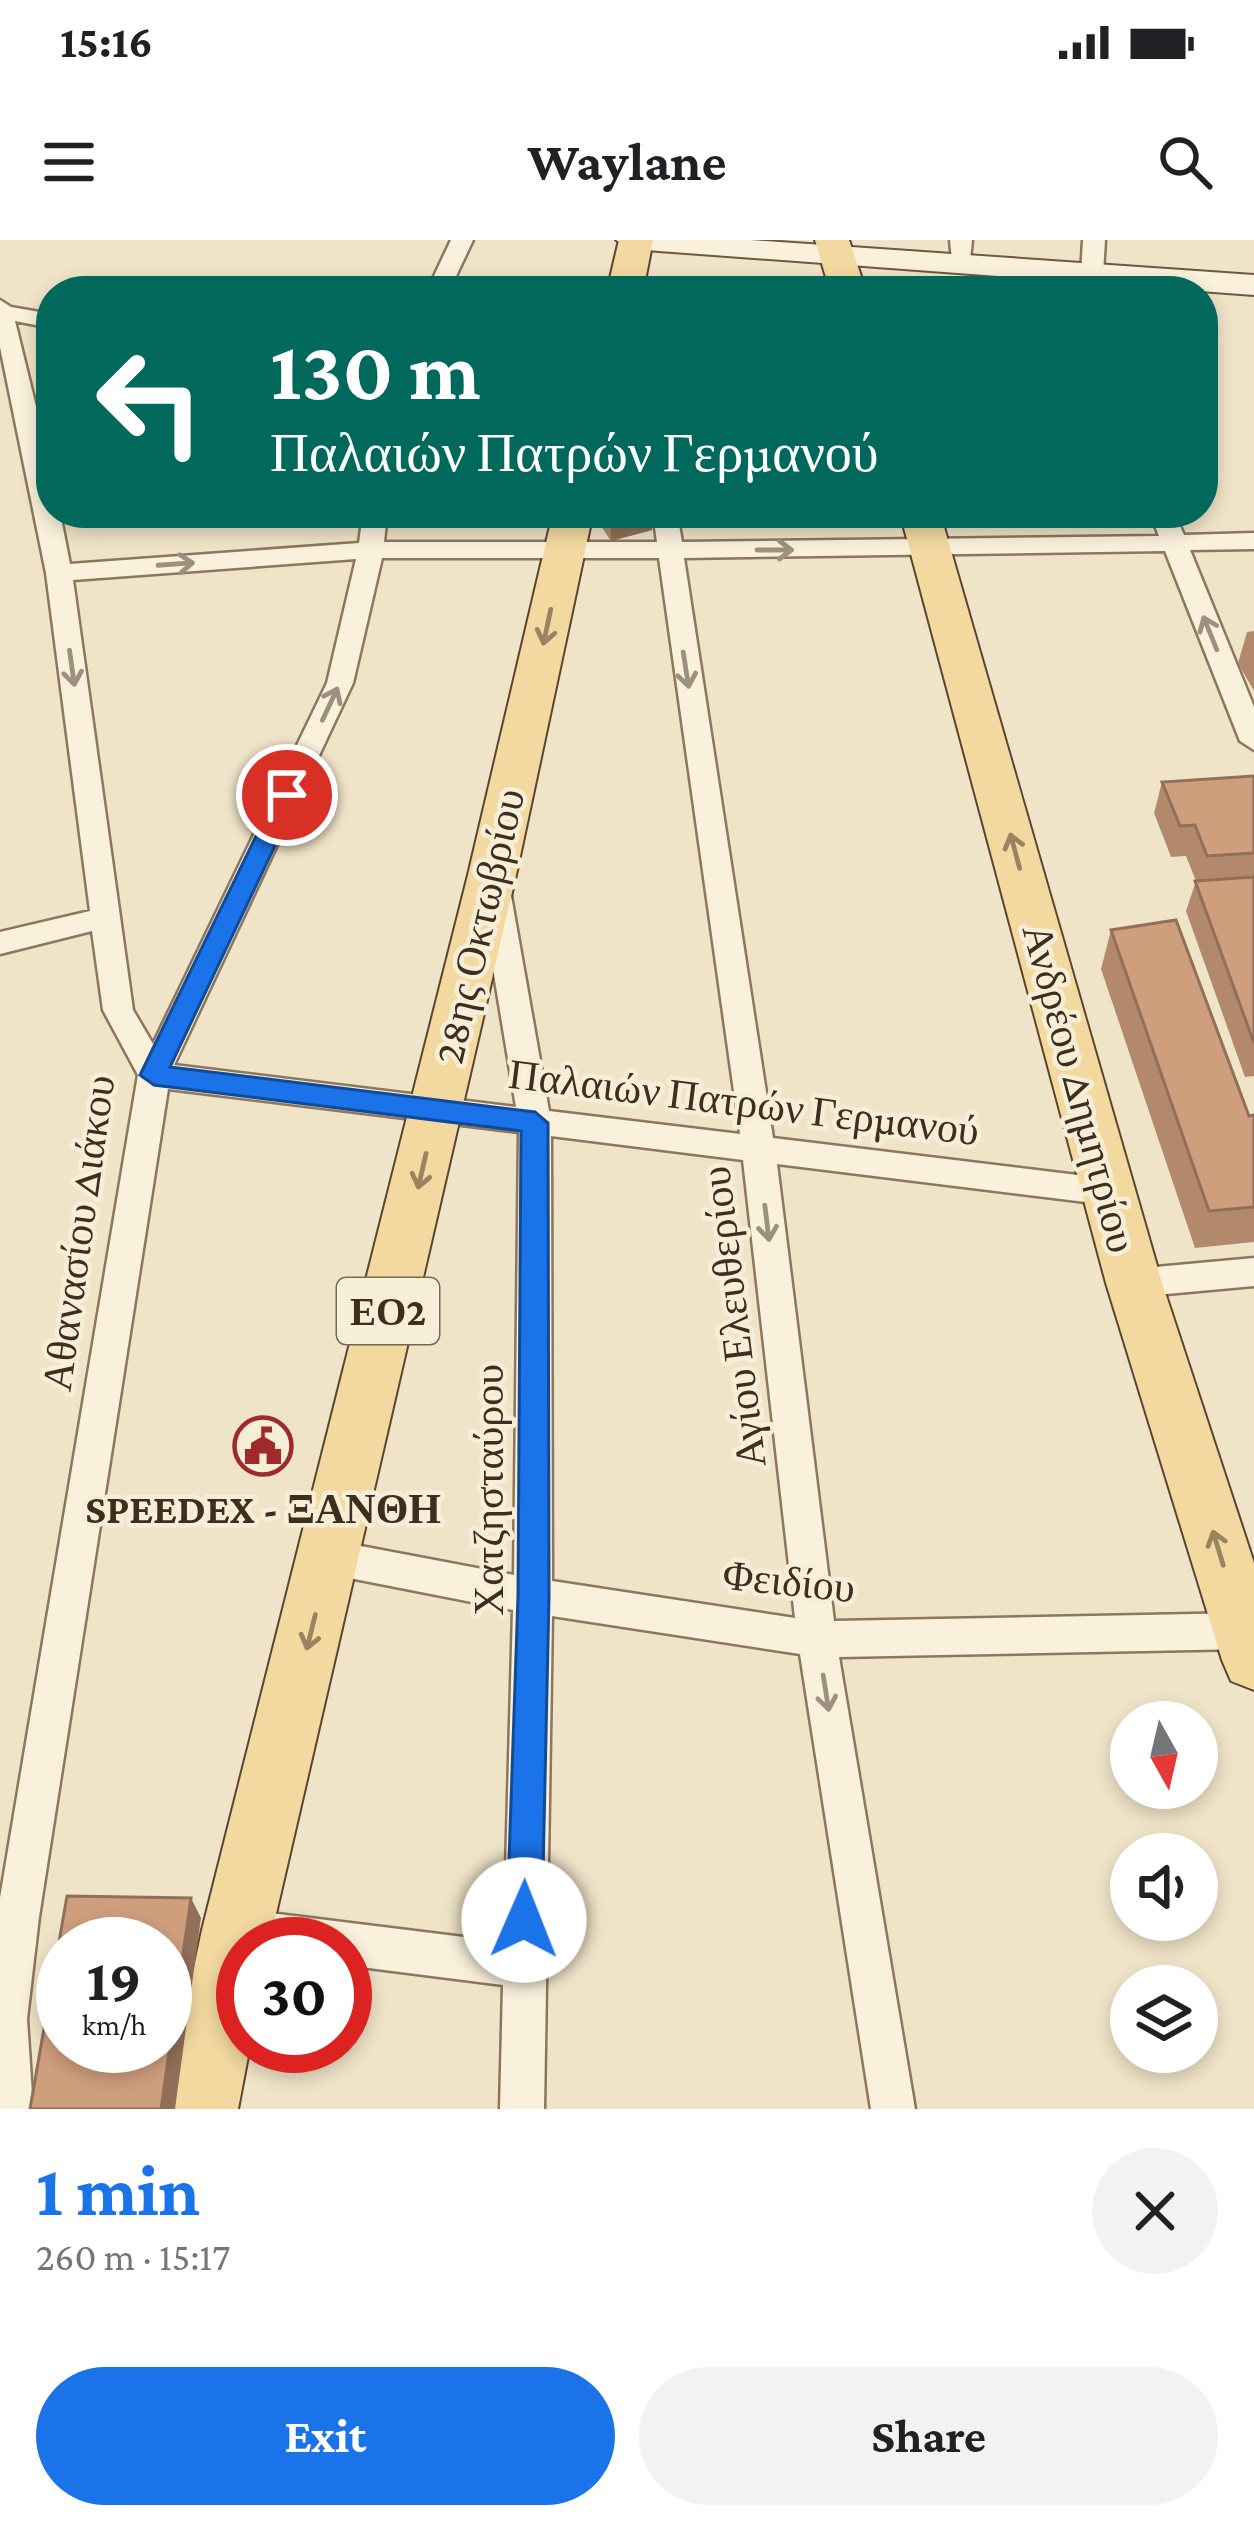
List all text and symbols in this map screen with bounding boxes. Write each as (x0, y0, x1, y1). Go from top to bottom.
text: 15:16 (60, 17, 153, 67)
icon: menu (36, 129, 102, 195)
icon: search (1152, 129, 1218, 195)
text: Waylane (527, 132, 727, 192)
icon: left (72, 324, 228, 480)
text: 130 m (270, 324, 481, 417)
text: Παλαιών Πατρών Γερμανού (270, 423, 879, 483)
one-way arrow (755, 539, 794, 561)
one-way arrow (156, 553, 195, 576)
one-way arrow (534, 608, 557, 646)
one-way arrow (1198, 615, 1219, 652)
one-way arrow (61, 648, 84, 687)
one-way arrow (675, 650, 698, 689)
one-way arrow (320, 687, 342, 723)
pin (236, 744, 338, 846)
icon: arrive (254, 762, 320, 828)
street label: 28ης Οκτωβρίου (425, 784, 533, 1068)
one-way arrow (1003, 833, 1025, 871)
street label: Ανδρέου Δημητρίου (1014, 919, 1146, 1257)
street label: Παλαιών Πατρών Γερμανού (506, 1050, 982, 1154)
street label: Αθανασίου Διάκου (33, 1072, 123, 1394)
one-way arrow (410, 1151, 432, 1189)
street label: Αγίου Ελευθερίου (691, 1164, 775, 1470)
one-way arrow (757, 1202, 779, 1241)
road number: ΕΟ2 (337, 1278, 439, 1344)
street label: Χατζησταύρου (465, 1364, 512, 1616)
public building icon: SPEEDEX - ΞΑΝΘΗ (232, 1415, 294, 1477)
place label: SPEEDEX - ΞΑΝΘΗ (85, 1485, 441, 1532)
one-way arrow (1206, 1530, 1228, 1568)
street label: Φειδίου (721, 1551, 857, 1611)
one-way arrow (299, 1612, 321, 1650)
one-way arrow (815, 1673, 838, 1712)
north arrow (1110, 1701, 1218, 1809)
map controls (1110, 1701, 1218, 2073)
button: sound (1110, 1833, 1218, 1941)
position arrow (461, 1857, 587, 1983)
speed limit sign: 30 (216, 1917, 372, 2073)
text: 19 (86, 1946, 142, 2013)
button: layers (1110, 1965, 1218, 2073)
text: km/h (82, 2008, 146, 2041)
button: close (1092, 2148, 1218, 2274)
text: 1 min (36, 2150, 200, 2230)
text: 260 m · 15:17 (36, 2235, 230, 2278)
button: Exit (36, 2367, 615, 2505)
button: Share (639, 2367, 1218, 2505)

